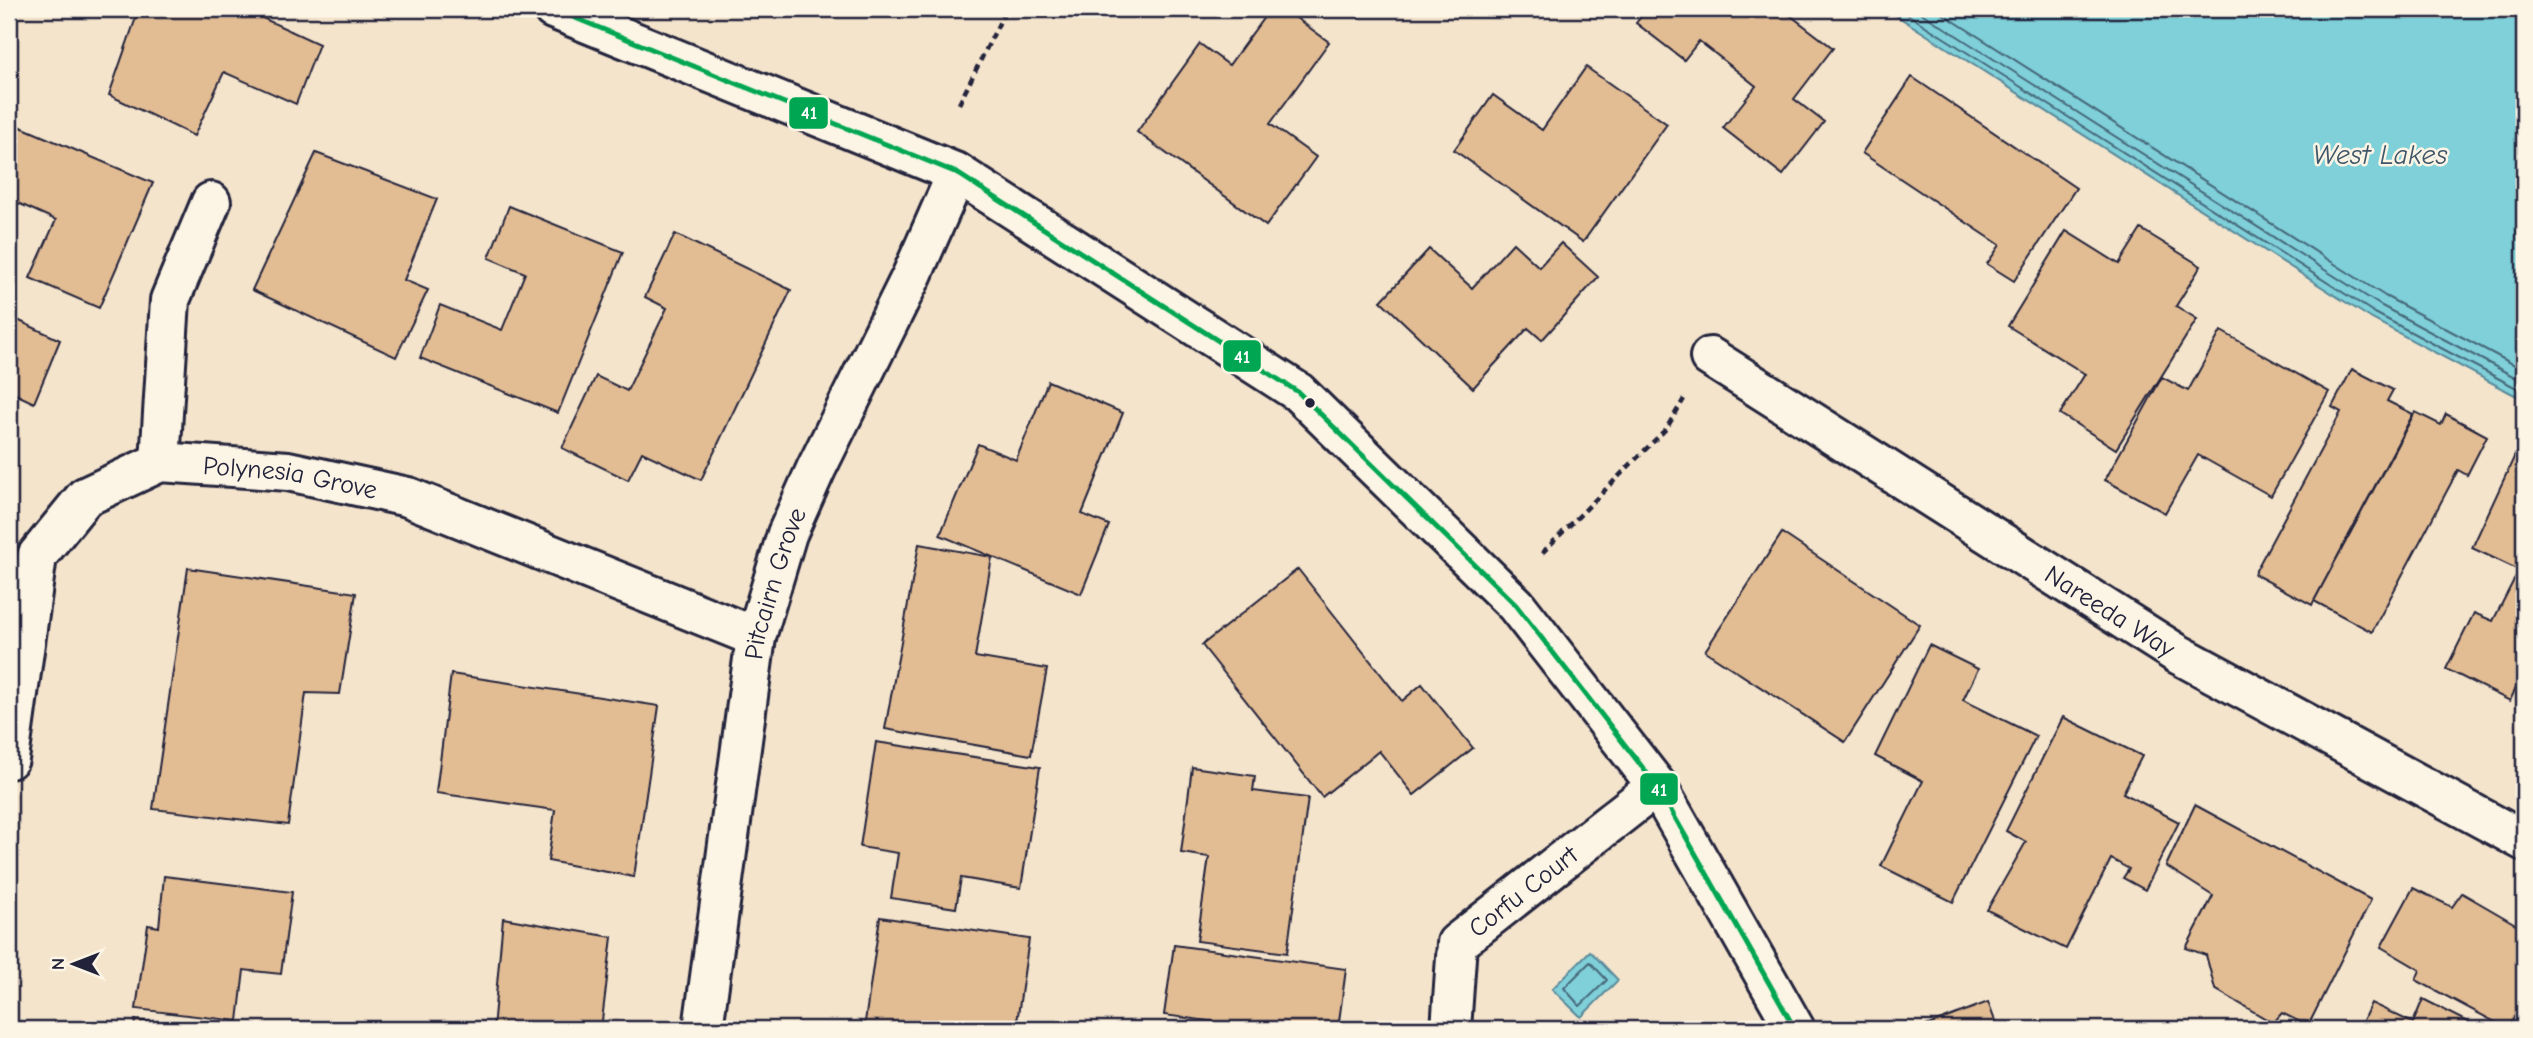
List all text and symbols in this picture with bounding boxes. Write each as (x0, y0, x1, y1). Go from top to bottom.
line badge: 41 (788, 96, 829, 130)
text: 41 (801, 102, 817, 124)
water label: West Lakes (2313, 139, 2448, 171)
line badge: 41 (1222, 339, 1262, 373)
text: 41 (1234, 346, 1250, 368)
unlabelled marker (1303, 396, 1317, 410)
street label: Polynesia Grove (202, 451, 380, 506)
street label: Pitcairn Grove (739, 503, 813, 661)
street label: Nareeda Way (2039, 560, 2180, 665)
line badge: 41 (1639, 772, 1679, 806)
text: 41 (1651, 779, 1667, 801)
street label: Corfu Court (1463, 839, 1585, 944)
north arrow (38, 930, 108, 1000)
text: N (47, 958, 69, 970)

